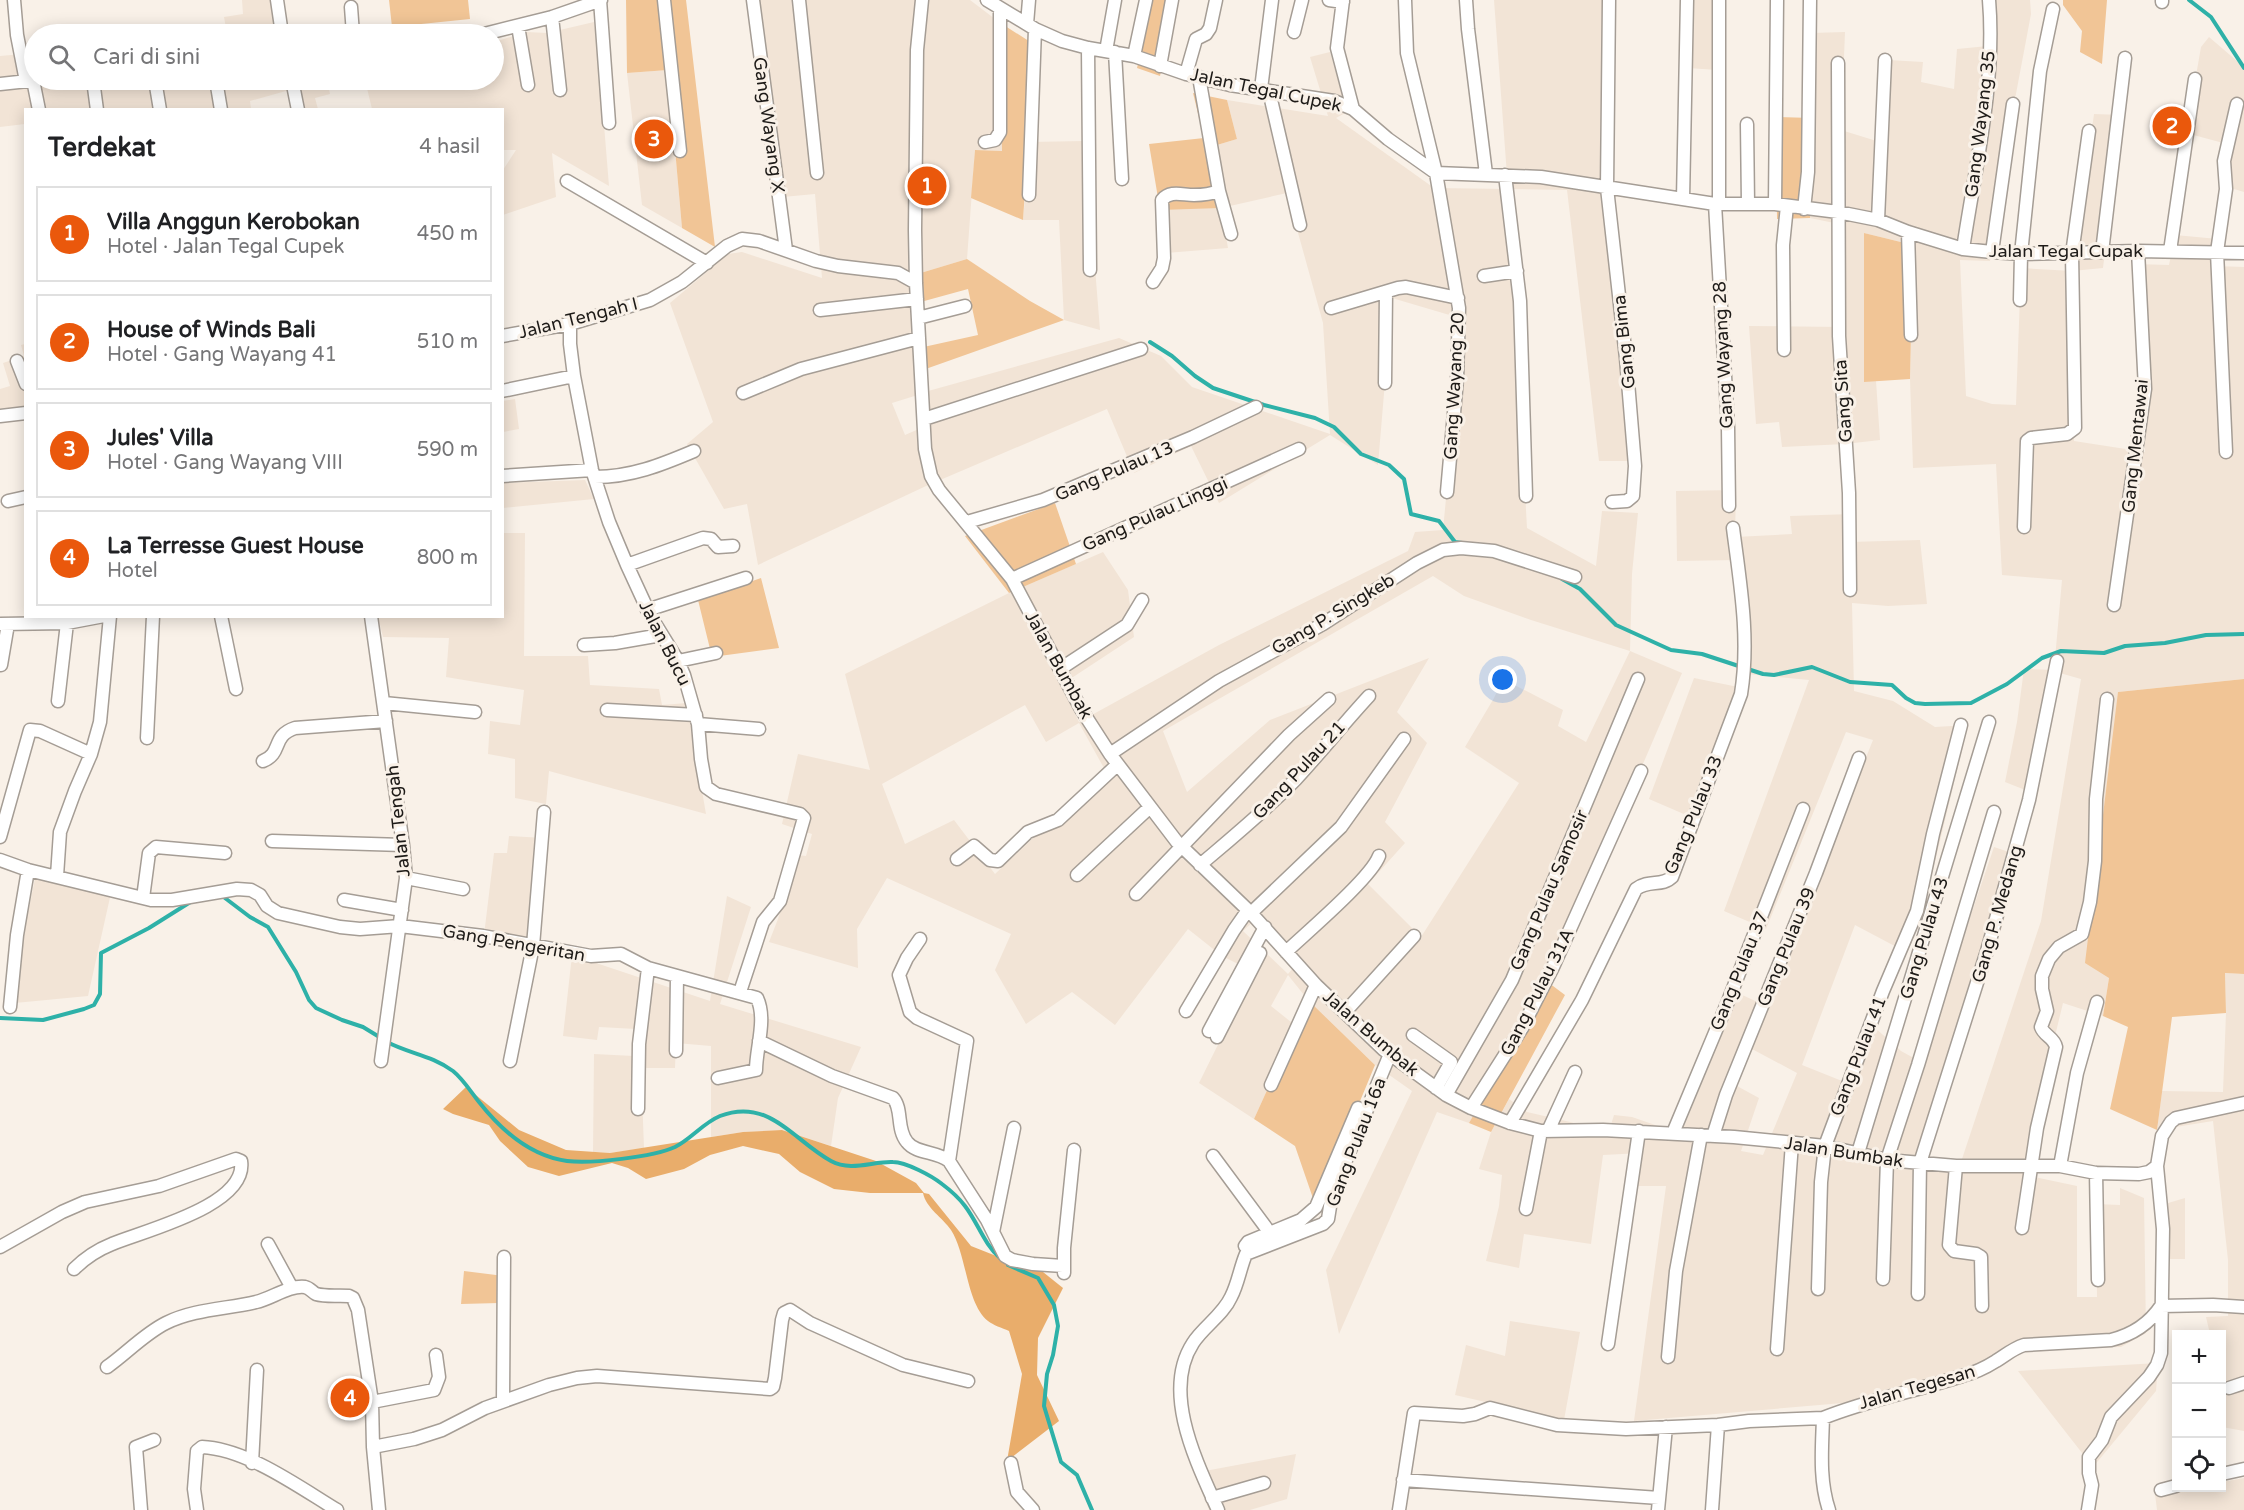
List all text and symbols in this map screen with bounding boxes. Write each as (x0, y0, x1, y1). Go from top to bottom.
search box (24, 24, 504, 90)
icon: search (45, 41, 78, 74)
text: Cari di sini (93, 44, 200, 70)
street label: Gang Wayang 35 (1960, 49, 2000, 199)
street label: Gang Wayang X (749, 56, 789, 194)
street label: Jalan Tegal Cupek (1188, 63, 1344, 117)
pin: 2 (2152, 104, 2192, 148)
pin: 3 (634, 116, 674, 162)
text: Terdekat (48, 132, 156, 163)
text: 4 hasil (419, 135, 480, 159)
pin: 1 (908, 164, 946, 208)
text: Villa Anggun Kerobokan (107, 209, 360, 235)
text: 1 (63, 222, 76, 246)
text: 450 m (417, 222, 478, 246)
text: Hotel · Jalan Tegal Cupek (107, 235, 344, 259)
street label: Jalan Tegal Cupak (1989, 240, 2143, 262)
street label: Gang Wayang 28 (1708, 281, 1738, 429)
street label: Jalan Tengah I (516, 293, 640, 343)
street label: Gang Bima (1608, 294, 1640, 390)
street label: Gang Wayang 20 (1439, 312, 1469, 460)
text: House of Winds Bali (107, 317, 316, 343)
text: 2 (63, 330, 76, 354)
text: 510 m (417, 330, 478, 354)
text: Hotel · Gang Wayang 41 (107, 343, 337, 367)
street label: Gang Sita (1829, 359, 1857, 443)
street label: Gang Mentawai (2117, 378, 2153, 514)
text: Jules' Villa (107, 425, 214, 451)
street label: Gang Pulau 13 (1052, 436, 1176, 506)
text: 3 (63, 438, 76, 462)
text: 590 m (417, 438, 478, 462)
text: Hotel · Gang Wayang VIII (107, 451, 343, 475)
street label: Gang Pulau Linggi (1079, 472, 1231, 556)
text: La Terresse Guest House (107, 533, 364, 559)
text: 4 (63, 546, 76, 570)
text: 800 m (417, 546, 478, 570)
text: Hotel (107, 559, 158, 583)
street label: Gang P. Singkeb (1267, 569, 1399, 659)
street label: Jalan Bucu (634, 597, 696, 689)
street label: Jalan Bumbak (1020, 607, 1098, 723)
your location (1488, 665, 1517, 694)
street label: Gang Pulau 21 (1248, 716, 1350, 824)
street label: Gang Pulau 33 (1659, 752, 1727, 878)
street label: Jalan Tengah (381, 764, 415, 878)
street label: Gang Pulau Samosir (1505, 806, 1593, 974)
street label: Gang P. Medang (1967, 843, 2027, 985)
street label: Gang Pulau 43 (1895, 874, 1953, 1002)
street label: Gang Pulau 39 (1752, 884, 1820, 1010)
street label: Gang Pulau 37 (1705, 908, 1773, 1034)
street label: Gang Pengeritan (441, 920, 587, 966)
street label: Gang Pulau 31A (1495, 925, 1579, 1059)
street label: Jalan Bumbak (1319, 985, 1424, 1081)
street label: Gang Pulau 41 (1825, 993, 1891, 1119)
street label: Gang Pulau 16a (1321, 1074, 1391, 1210)
street label: Jalan Bumbak (1783, 1132, 1905, 1172)
map controls (2172, 1330, 2226, 1492)
button: + (2172, 1330, 2226, 1384)
street label: Jalan Tegesan (1856, 1360, 1978, 1414)
pin: 4 (330, 1376, 370, 1420)
button: − (2172, 1384, 2226, 1438)
button: locate (2172, 1438, 2226, 1492)

